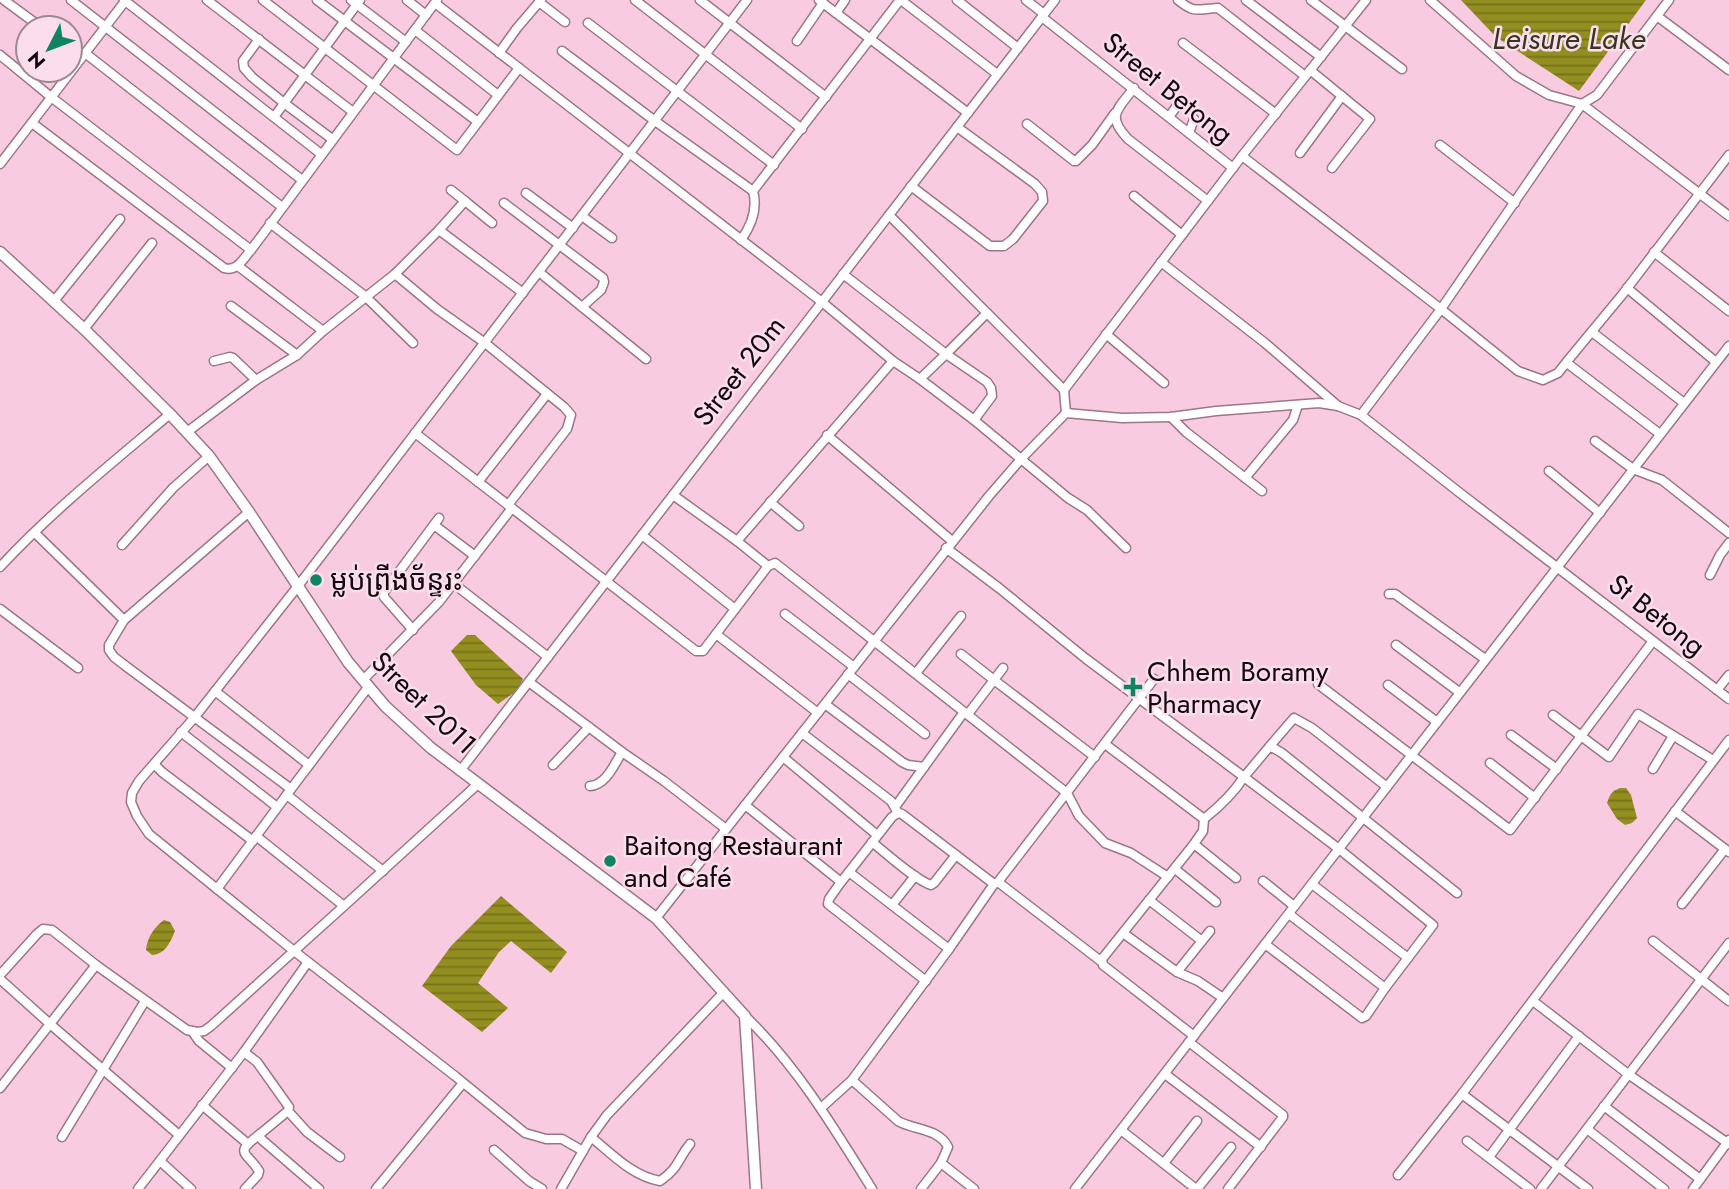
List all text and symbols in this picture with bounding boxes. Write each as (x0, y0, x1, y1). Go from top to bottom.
north arrow (14, 14, 84, 84)
water label: Leisure Lake (1492, 17, 1646, 60)
street label: Street Betong (1094, 22, 1242, 154)
text: N (22, 45, 52, 75)
street label: Street 20m (683, 307, 795, 435)
place label: ម្លប់ព្រីងច័ន្ទរះ (330, 560, 463, 601)
street label: St Betong (1600, 564, 1714, 666)
marker: ម្លប់ព្រីងច័ន្ទរះ (308, 572, 324, 588)
street label: Street 2011 (362, 642, 486, 764)
place label: Chhem Boramy Pharmacy (1147, 651, 1329, 724)
marker: Chhem Boramy Pharmacy (1125, 679, 1141, 695)
place label: Baitong Restaurant and Café (624, 825, 842, 898)
marker: Baitong Restaurant and Café (602, 853, 618, 869)

